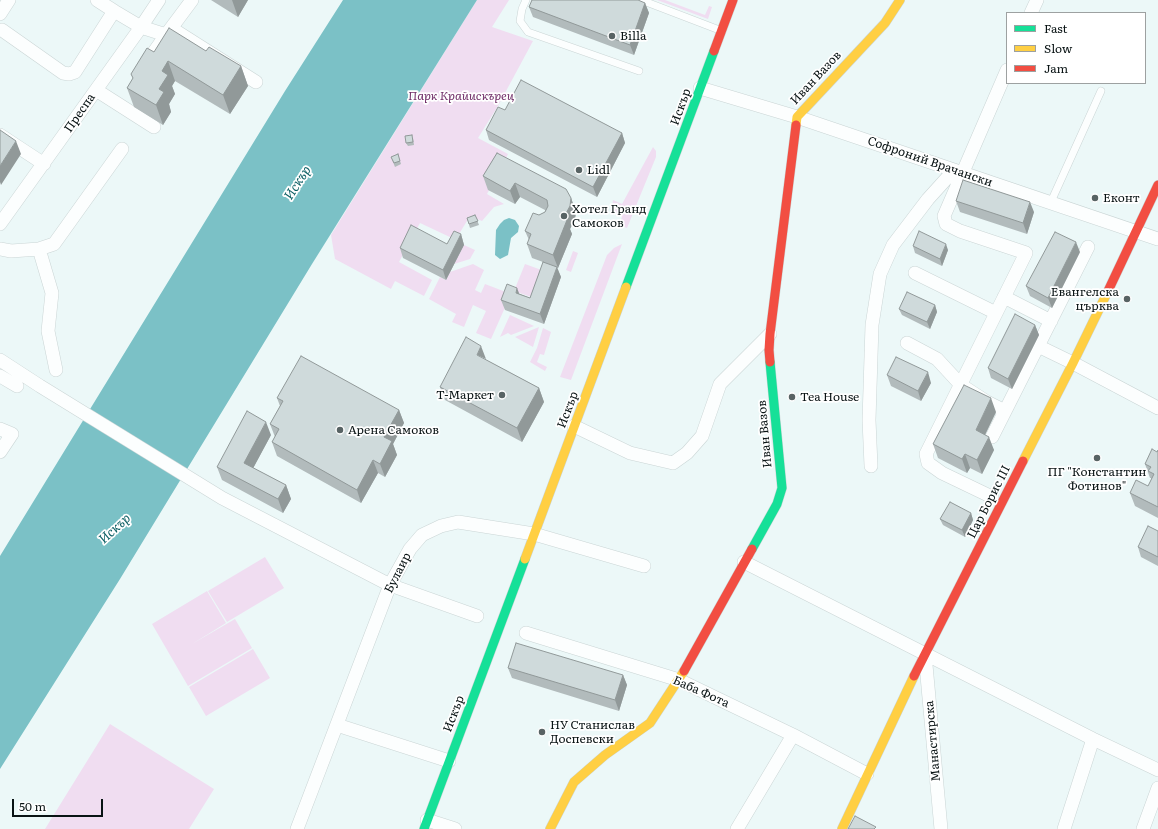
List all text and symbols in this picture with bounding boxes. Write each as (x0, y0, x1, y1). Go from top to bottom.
legend (1006, 12, 1146, 84)
text: Fast (1044, 19, 1067, 37)
place label: Billa (620, 29, 646, 43)
marker: Billa (607, 31, 617, 41)
text: Slow (1044, 39, 1072, 57)
street label: Иван Вазов (788, 48, 844, 108)
text: Jam (1044, 59, 1068, 77)
street label: Искър (668, 87, 694, 127)
park label: Парк Крайискърец (408, 89, 514, 103)
street label: Преспа (61, 91, 99, 135)
street label: Софроний Врачански (866, 134, 994, 190)
water label: Искър (281, 163, 315, 203)
place label: Lidl (587, 163, 610, 177)
marker: Lidl (574, 165, 584, 175)
place label: Еконт (1103, 191, 1140, 205)
marker: Еконт (1090, 193, 1100, 203)
place label: Хотел Гранд Самоков (572, 202, 647, 230)
marker: Хотел Гранд Самоков (559, 211, 569, 221)
place label: Евангелска църква (1051, 285, 1119, 313)
marker: Евангелска църква (1122, 294, 1132, 304)
place label: Т-Маркет (436, 388, 494, 402)
marker: Т-Маркет (497, 390, 507, 400)
street label: Искър (554, 390, 582, 430)
place label: Tea House (800, 390, 859, 404)
marker: Tea House (787, 392, 797, 402)
street label: Иван Вазов (755, 399, 775, 469)
place label: Арена Самоков (348, 423, 439, 437)
marker: Арена Самоков (335, 425, 345, 435)
marker: ПГ "Константин Фотинов" (1092, 453, 1102, 463)
street label: Цар Борис III (964, 463, 1014, 541)
place label: ПГ "Константин Фотинов" (1047, 465, 1147, 493)
water label: Искър (96, 511, 134, 547)
street label: Булаир (382, 550, 414, 596)
street label: Баба Фота (670, 673, 732, 711)
street label: Искър (440, 694, 468, 734)
street label: Манастирска (922, 700, 944, 782)
place label: НУ Станислав Доспевски (550, 718, 635, 746)
marker: НУ Станислав Доспевски (537, 727, 547, 737)
scale bar (14, 791, 105, 817)
text: 50 m (19, 797, 46, 815)

